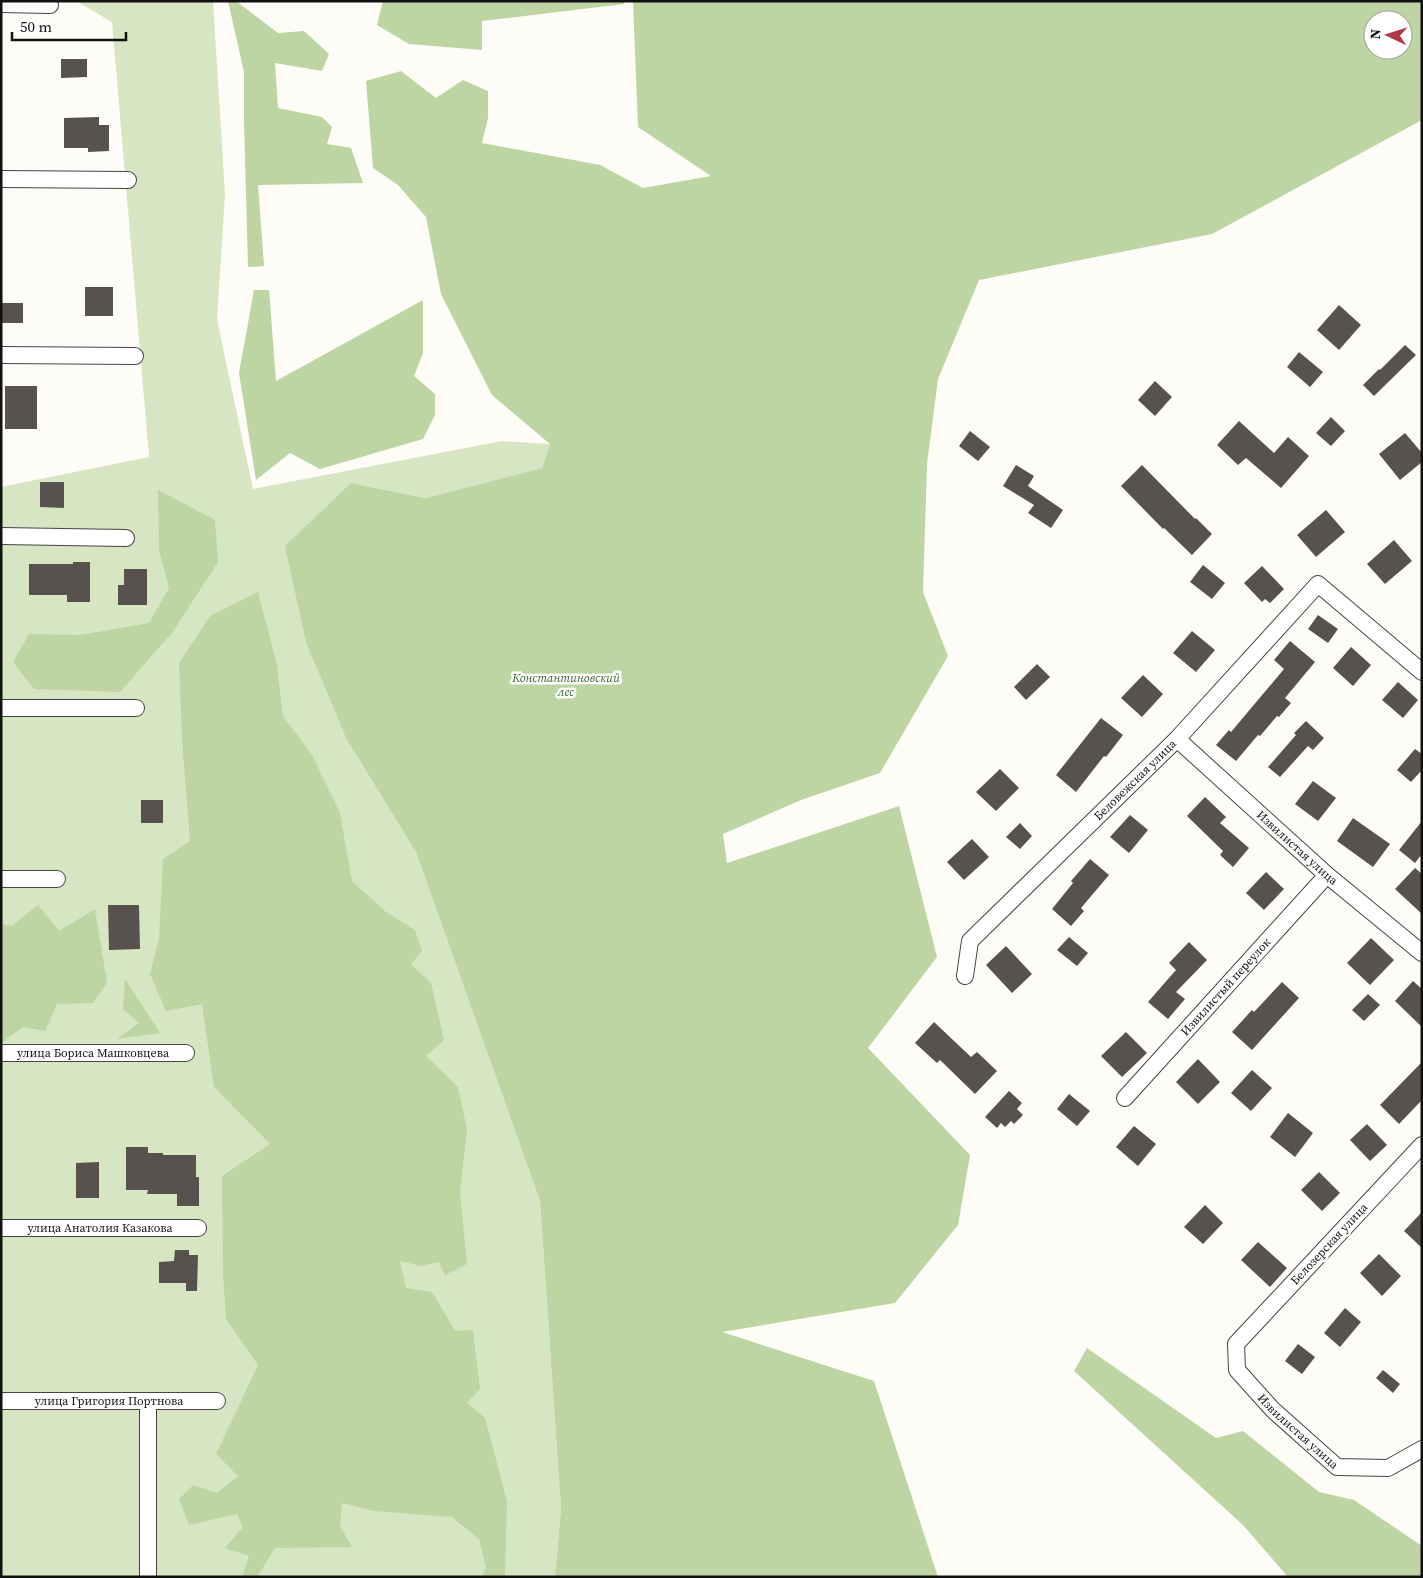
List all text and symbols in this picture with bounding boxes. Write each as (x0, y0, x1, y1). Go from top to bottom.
scale bar (12, 10, 126, 42)
north arrow (1363, 10, 1413, 60)
text: 50 m (20, 16, 52, 37)
text: N (1365, 28, 1385, 40)
park label: Константиновский лес (511, 670, 620, 700)
street label: Беловежская улица (1090, 735, 1180, 824)
street label: Извилистая улица (1253, 807, 1342, 889)
street label: Извилистый переулок (1177, 934, 1274, 1039)
street label: улица Бориса Машковцева (17, 1045, 170, 1061)
street label: Белозерская улица (1287, 1199, 1372, 1288)
street label: улица Анатолия Казакова (27, 1220, 173, 1236)
street label: Извилистая улица (1254, 1390, 1342, 1473)
street label: улица Григория Портнова (35, 1393, 184, 1409)

